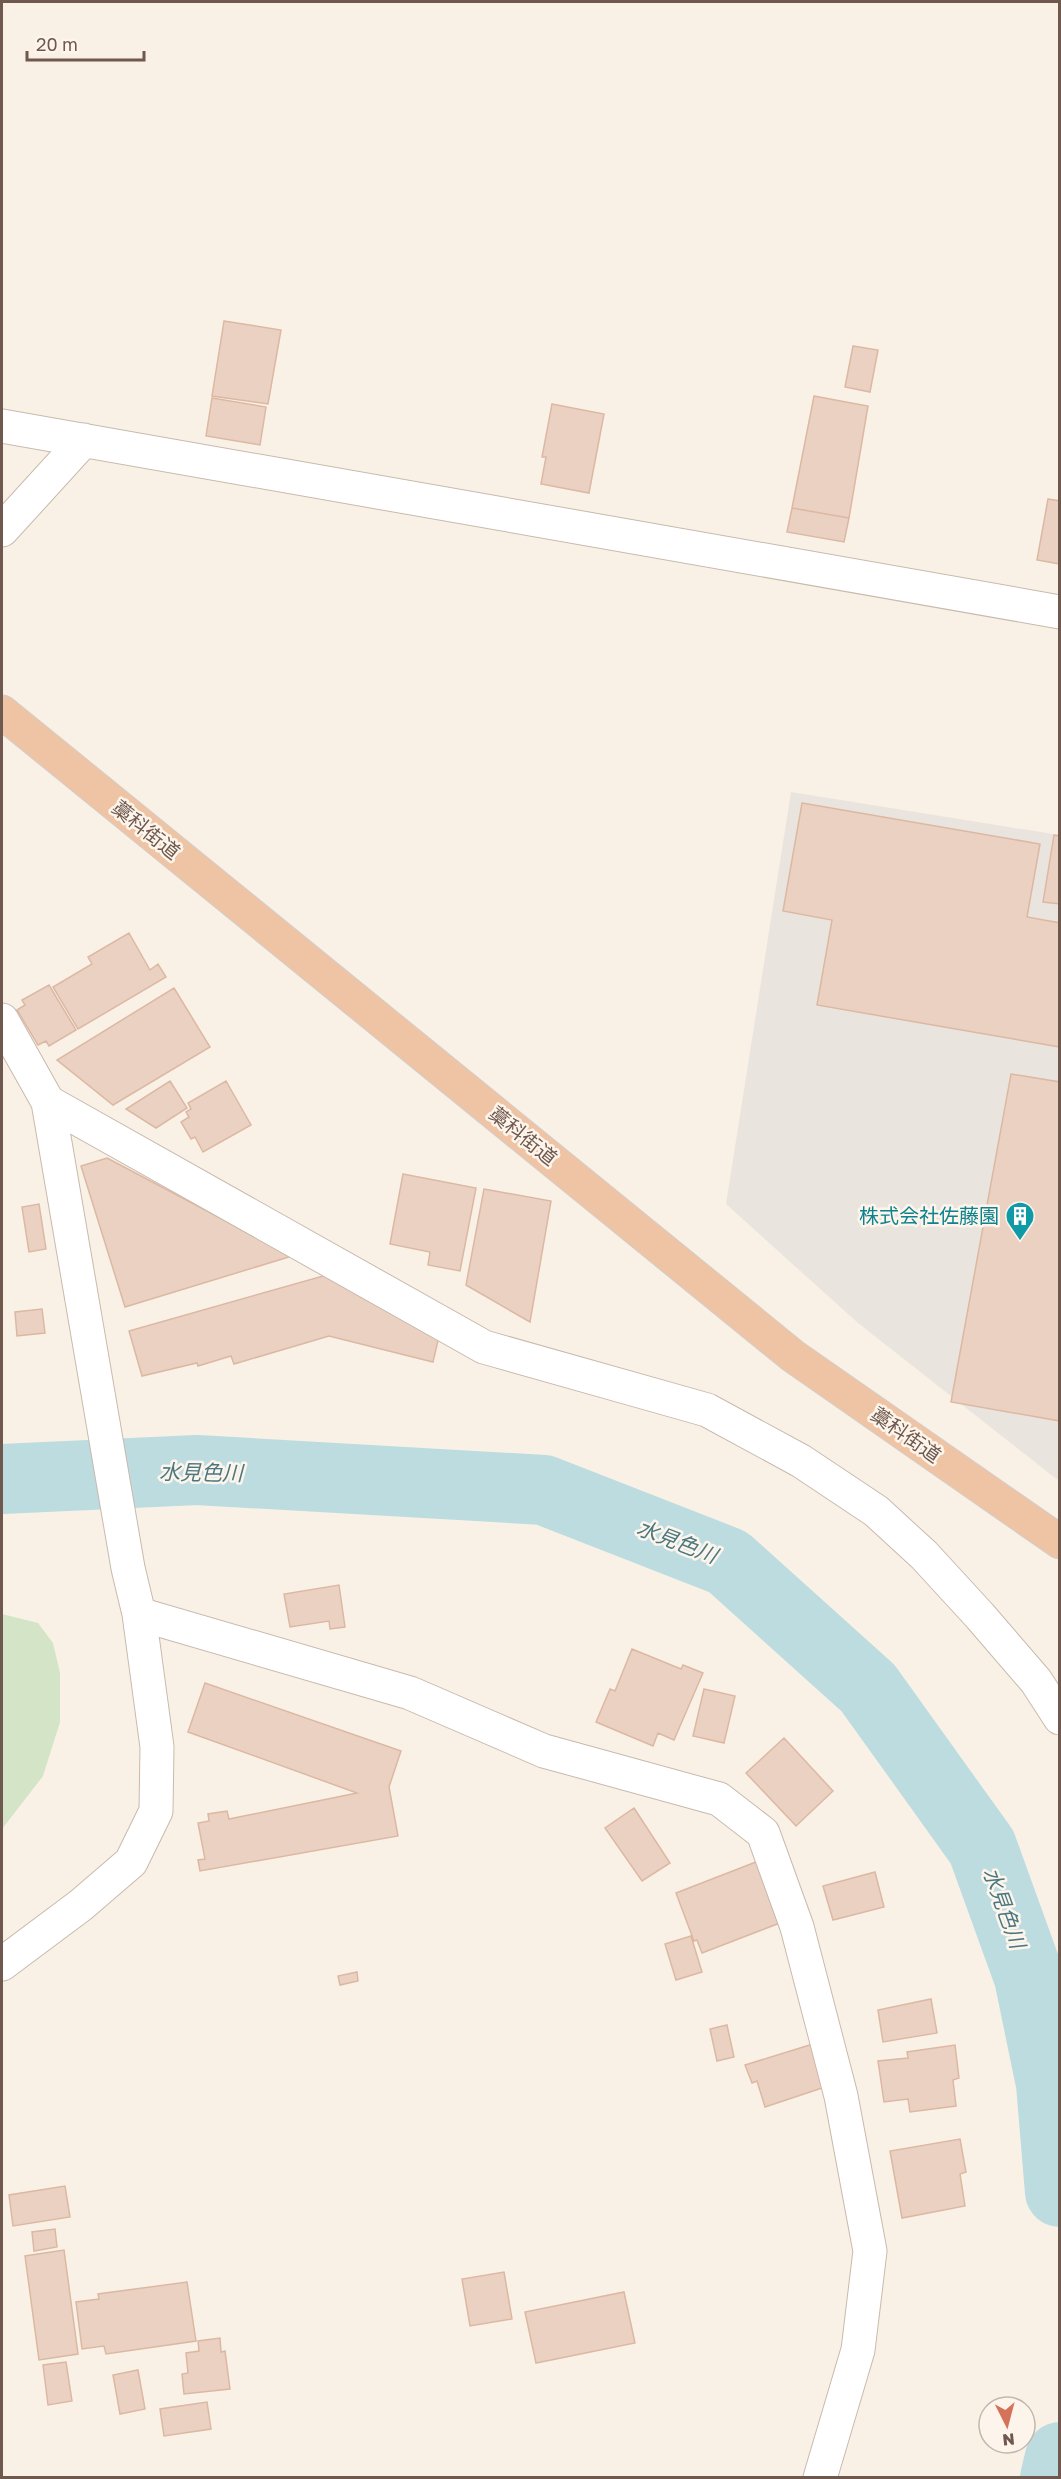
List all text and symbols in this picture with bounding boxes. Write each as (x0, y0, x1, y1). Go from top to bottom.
scale bar (27, 24, 144, 62)
text: 20 m (36, 33, 78, 55)
street label: 藁科街道 (108, 795, 185, 864)
street label: 藁科街道 (485, 1101, 562, 1170)
building icon: 株式会社佐藤園 (1004, 1200, 1036, 1242)
place label: 株式会社佐藤園 (859, 1203, 999, 1227)
street label: 藁科街道 (867, 1401, 946, 1467)
water label: 水見色川 (159, 1458, 245, 1486)
water label: 水見色川 (633, 1514, 723, 1569)
water label: 水見色川 (978, 1864, 1032, 1953)
north arrow (977, 2395, 1037, 2455)
text: N (1001, 2429, 1016, 2450)

